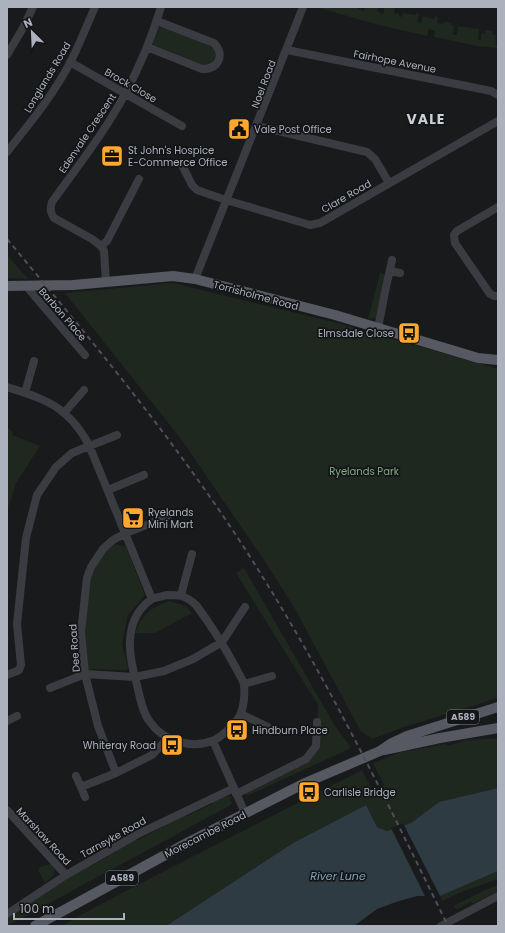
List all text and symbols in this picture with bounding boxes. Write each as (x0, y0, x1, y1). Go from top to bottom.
north arrow (12, 12, 52, 52)
text: N (21, 14, 35, 32)
street label: Longlands Road (20, 39, 74, 115)
street label: Fairhope Avenue (352, 46, 438, 77)
street label: Noel Road (247, 58, 280, 111)
street label: Brock Close (102, 64, 160, 106)
street label: Edenvale Crescent (55, 90, 120, 176)
district label: VALE (407, 109, 445, 129)
public building icon: Vale Post Office (226, 116, 252, 142)
place label: Vale Post Office (254, 122, 332, 137)
office icon: St John's Hospice E-Commerce Office (99, 143, 125, 169)
place label: St John's Hospice E-Commerce Office (128, 143, 227, 170)
street label: Clare Road (318, 176, 374, 217)
street label: Torrisholme Road (212, 277, 300, 314)
street label: Barbon Place (35, 284, 90, 344)
bus stop icon: Elmsdale Close (396, 320, 422, 346)
place label: Elmsdale Close (318, 326, 394, 341)
park label: Ryelands Park (329, 464, 400, 479)
supermarket icon: Ryelands Mini Mart (120, 505, 146, 531)
place label: Ryelands Mini Mart (148, 505, 194, 532)
street label: Dee Road (65, 623, 84, 672)
road number: A589 (447, 710, 479, 724)
bus stop icon: Hindburn Place (224, 717, 250, 743)
place label: Hindburn Place (252, 723, 328, 738)
bus stop icon: Whiteray Road (159, 732, 185, 758)
place label: Whiteray Road (83, 738, 156, 753)
bus stop icon: Carlisle Bridge (296, 779, 322, 805)
place label: Carlisle Bridge (324, 785, 396, 800)
street label: Marshaw Road (13, 804, 74, 869)
street label: Morecambe Road (162, 807, 249, 861)
street label: Tarnsyke Road (78, 813, 149, 862)
water label: River Lune (310, 868, 366, 884)
road number: A589 (106, 871, 138, 885)
scale bar (14, 895, 124, 921)
text: 100 m (20, 900, 54, 917)

